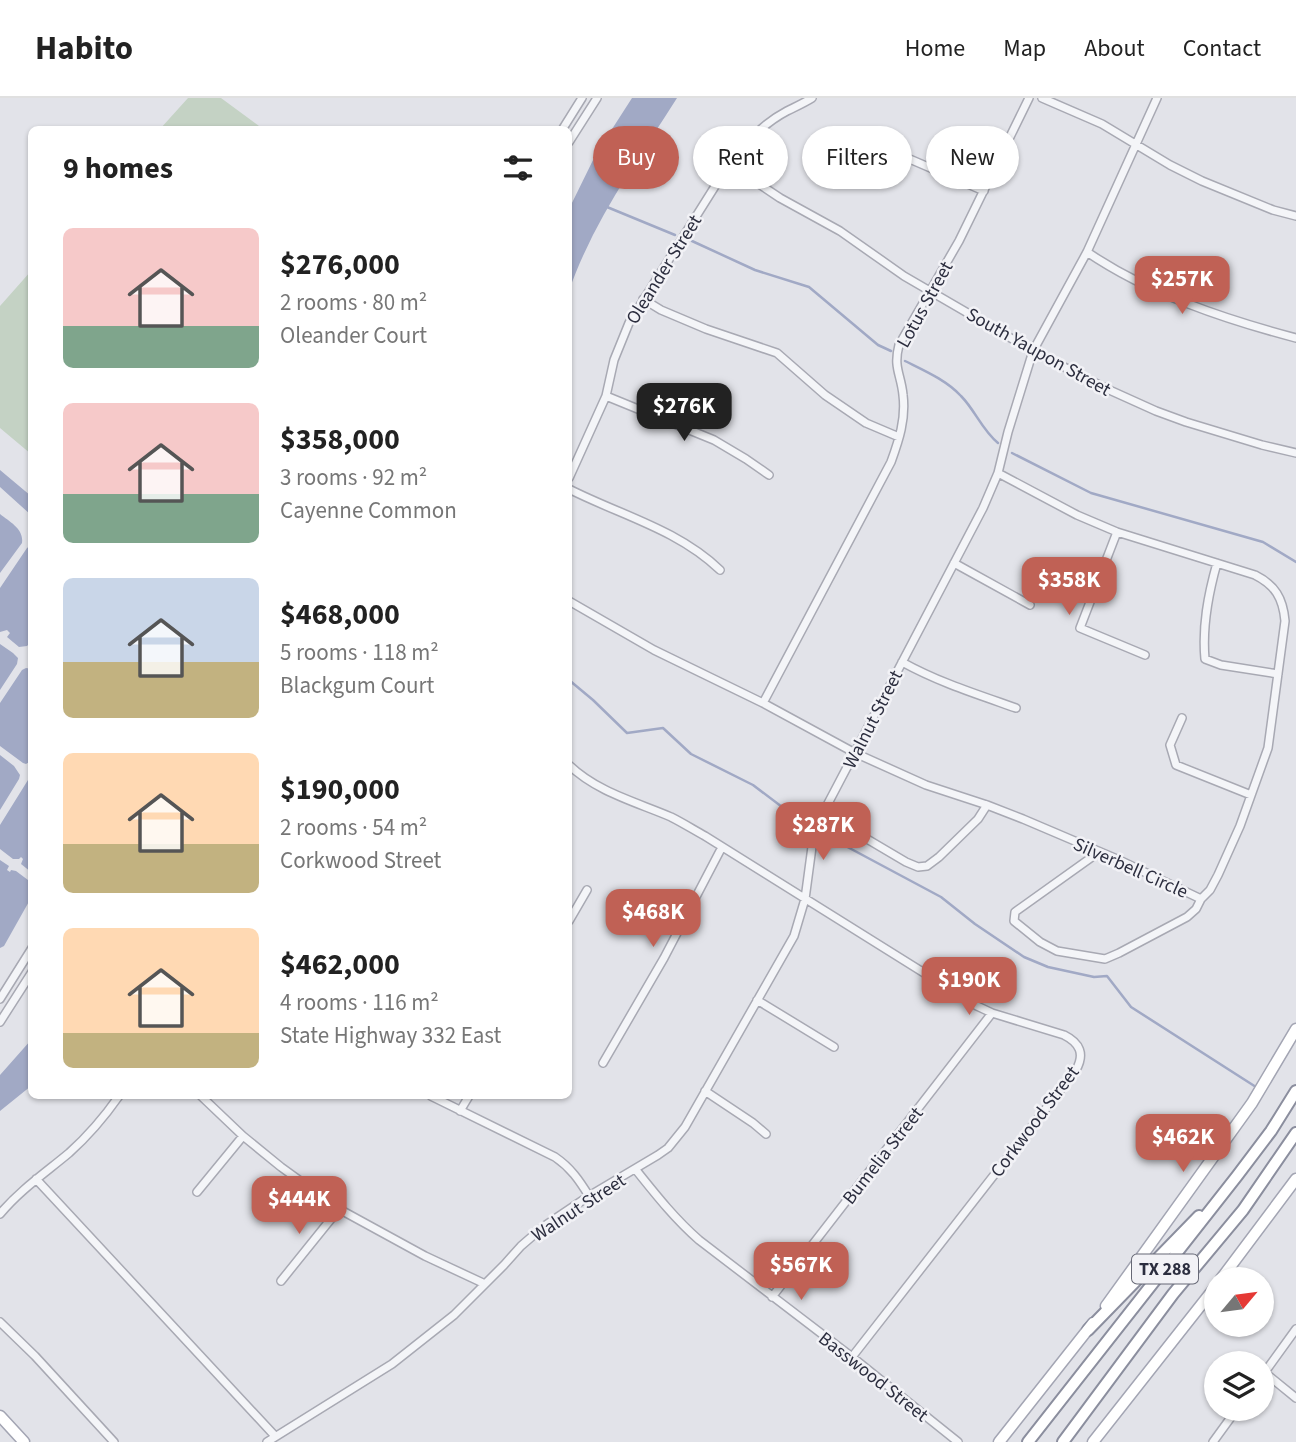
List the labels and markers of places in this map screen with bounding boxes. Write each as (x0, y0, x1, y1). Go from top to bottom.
pin: $257K (1133, 256, 1231, 316)
pin: $276K (635, 384, 733, 443)
pin: $358K (1020, 558, 1118, 617)
pin: $287K (774, 802, 872, 862)
pin: $468K (604, 890, 702, 949)
pin: $190K (920, 958, 1018, 1017)
pin: $462K (1134, 1114, 1232, 1174)
pin: $444K (250, 1176, 348, 1236)
pin: $567K (752, 1242, 850, 1302)

